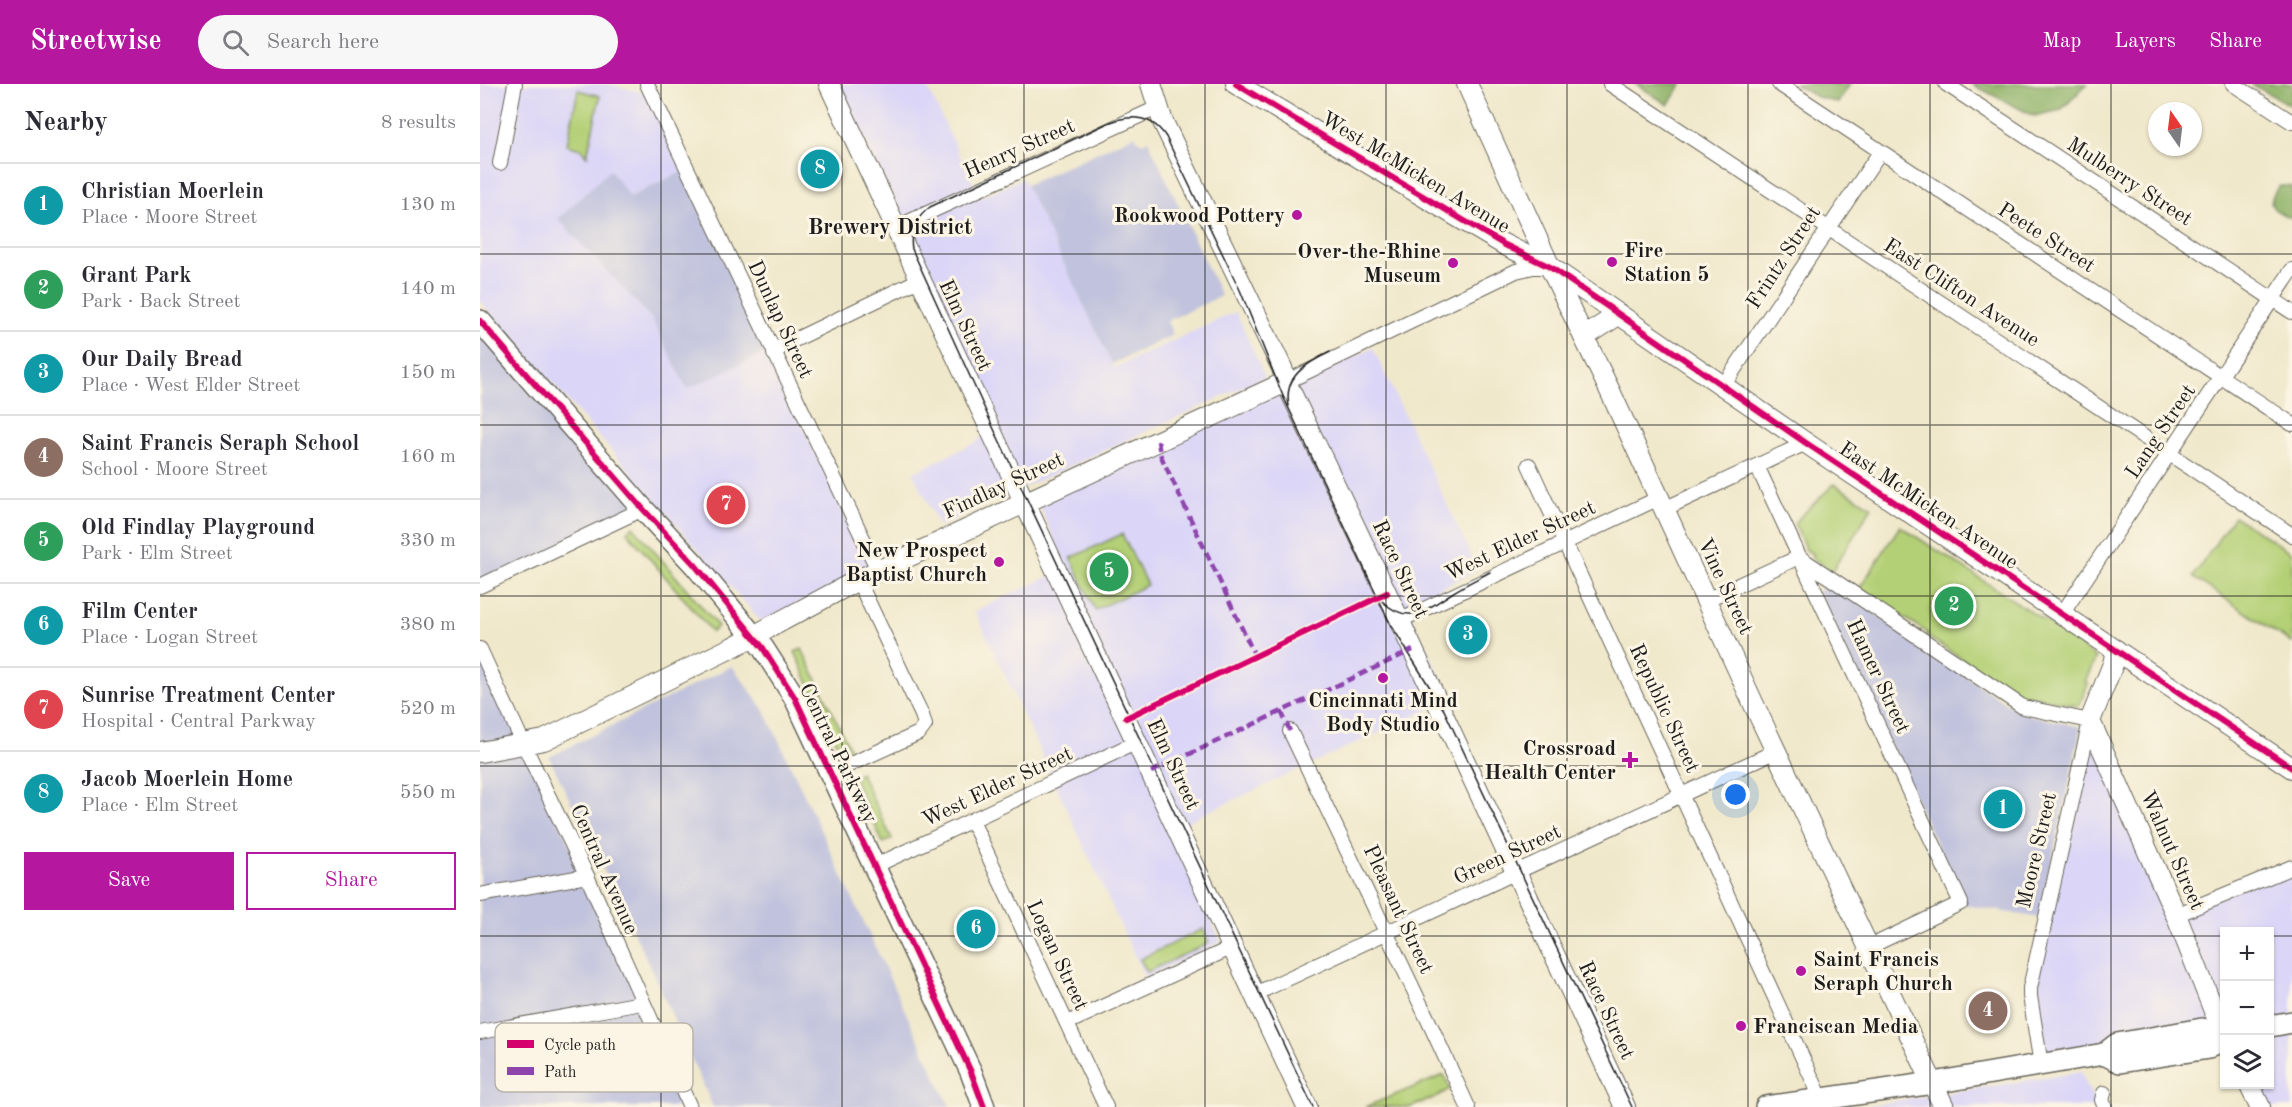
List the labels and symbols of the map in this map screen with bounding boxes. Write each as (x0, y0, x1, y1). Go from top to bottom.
north arrow (2148, 102, 2202, 156)
street label: West McMicken Avenue (1317, 109, 1513, 238)
street label: Henry Street (961, 116, 1078, 183)
street label: Mulberry Street (2063, 134, 2196, 230)
pin: 8 (800, 146, 840, 191)
street label: Peete Street (1994, 199, 2098, 277)
street label: Frintz Street (1743, 203, 1825, 313)
place label: Rookwood Pottery (1114, 206, 1285, 227)
marker: Rookwood Pottery (1290, 208, 1304, 222)
district label: Brewery District (808, 217, 972, 239)
street label: East Clifton Avenue (1879, 235, 2043, 351)
place label: Fire Station 5 (1624, 241, 1710, 286)
place label: Over-the-Rhine Museum (1297, 242, 1441, 287)
marker: Fire Station 5 (1605, 255, 1619, 269)
marker: Over-the-Rhine Museum (1446, 256, 1460, 270)
street label: Dunlap Street (743, 257, 816, 382)
street label: Elm Street (934, 277, 995, 375)
street label: Lang Street (2122, 381, 2200, 483)
street label: East McMicken Avenue (1835, 439, 2021, 574)
street label: Findlay Street (940, 449, 1067, 523)
pin: 7 (706, 482, 746, 528)
street label: West Elder Street (1442, 497, 1599, 585)
street label: Race Street (1368, 517, 1432, 622)
street label: Vine Street (1693, 535, 1756, 638)
place label: New Prospect Baptist Church (846, 541, 987, 586)
pin: 5 (1090, 550, 1128, 594)
marker: New Prospect Baptist Church (992, 555, 1006, 569)
pin: 2 (1934, 584, 1974, 628)
pin: 3 (1448, 612, 1488, 658)
street label: Hamer Street (1842, 616, 1913, 737)
street label: Republic Street (1625, 641, 1703, 776)
marker: Cincinnati Mind Body Studio (1376, 671, 1390, 685)
street label: Central Parkway (795, 680, 881, 827)
place label: Cincinnati Mind Body Studio (1308, 691, 1458, 736)
street label: Elm Street (1142, 716, 1203, 814)
place label: Crossroad Health Center (1484, 739, 1616, 784)
street label: West Elder Street (919, 743, 1076, 831)
marker: Crossroad Health Center (1621, 751, 1639, 769)
your location (1721, 780, 1750, 809)
pin: 1 (1984, 786, 2023, 832)
street label: Walnut Street (2136, 788, 2207, 913)
street label: Moore Street (2014, 790, 2061, 910)
street label: Central Avenue (566, 802, 642, 938)
street label: Green Street (1451, 821, 1565, 889)
street label: Pleasant Street (1359, 842, 1437, 977)
street label: Logan Street (1022, 897, 1091, 1014)
pin: 6 (956, 906, 996, 952)
place label: Saint Francis Seraph Church (1813, 950, 1953, 995)
street label: Race Street (1574, 958, 1638, 1063)
marker: Saint Francis Seraph Church (1794, 964, 1808, 978)
pin: 4 (1968, 988, 2008, 1034)
place label: Franciscan Media (1753, 1017, 1919, 1038)
marker: Franciscan Media (1734, 1019, 1748, 1033)
legend (495, 1023, 693, 1092)
text: Cycle path (544, 1038, 616, 1054)
text: Path (544, 1065, 577, 1081)

